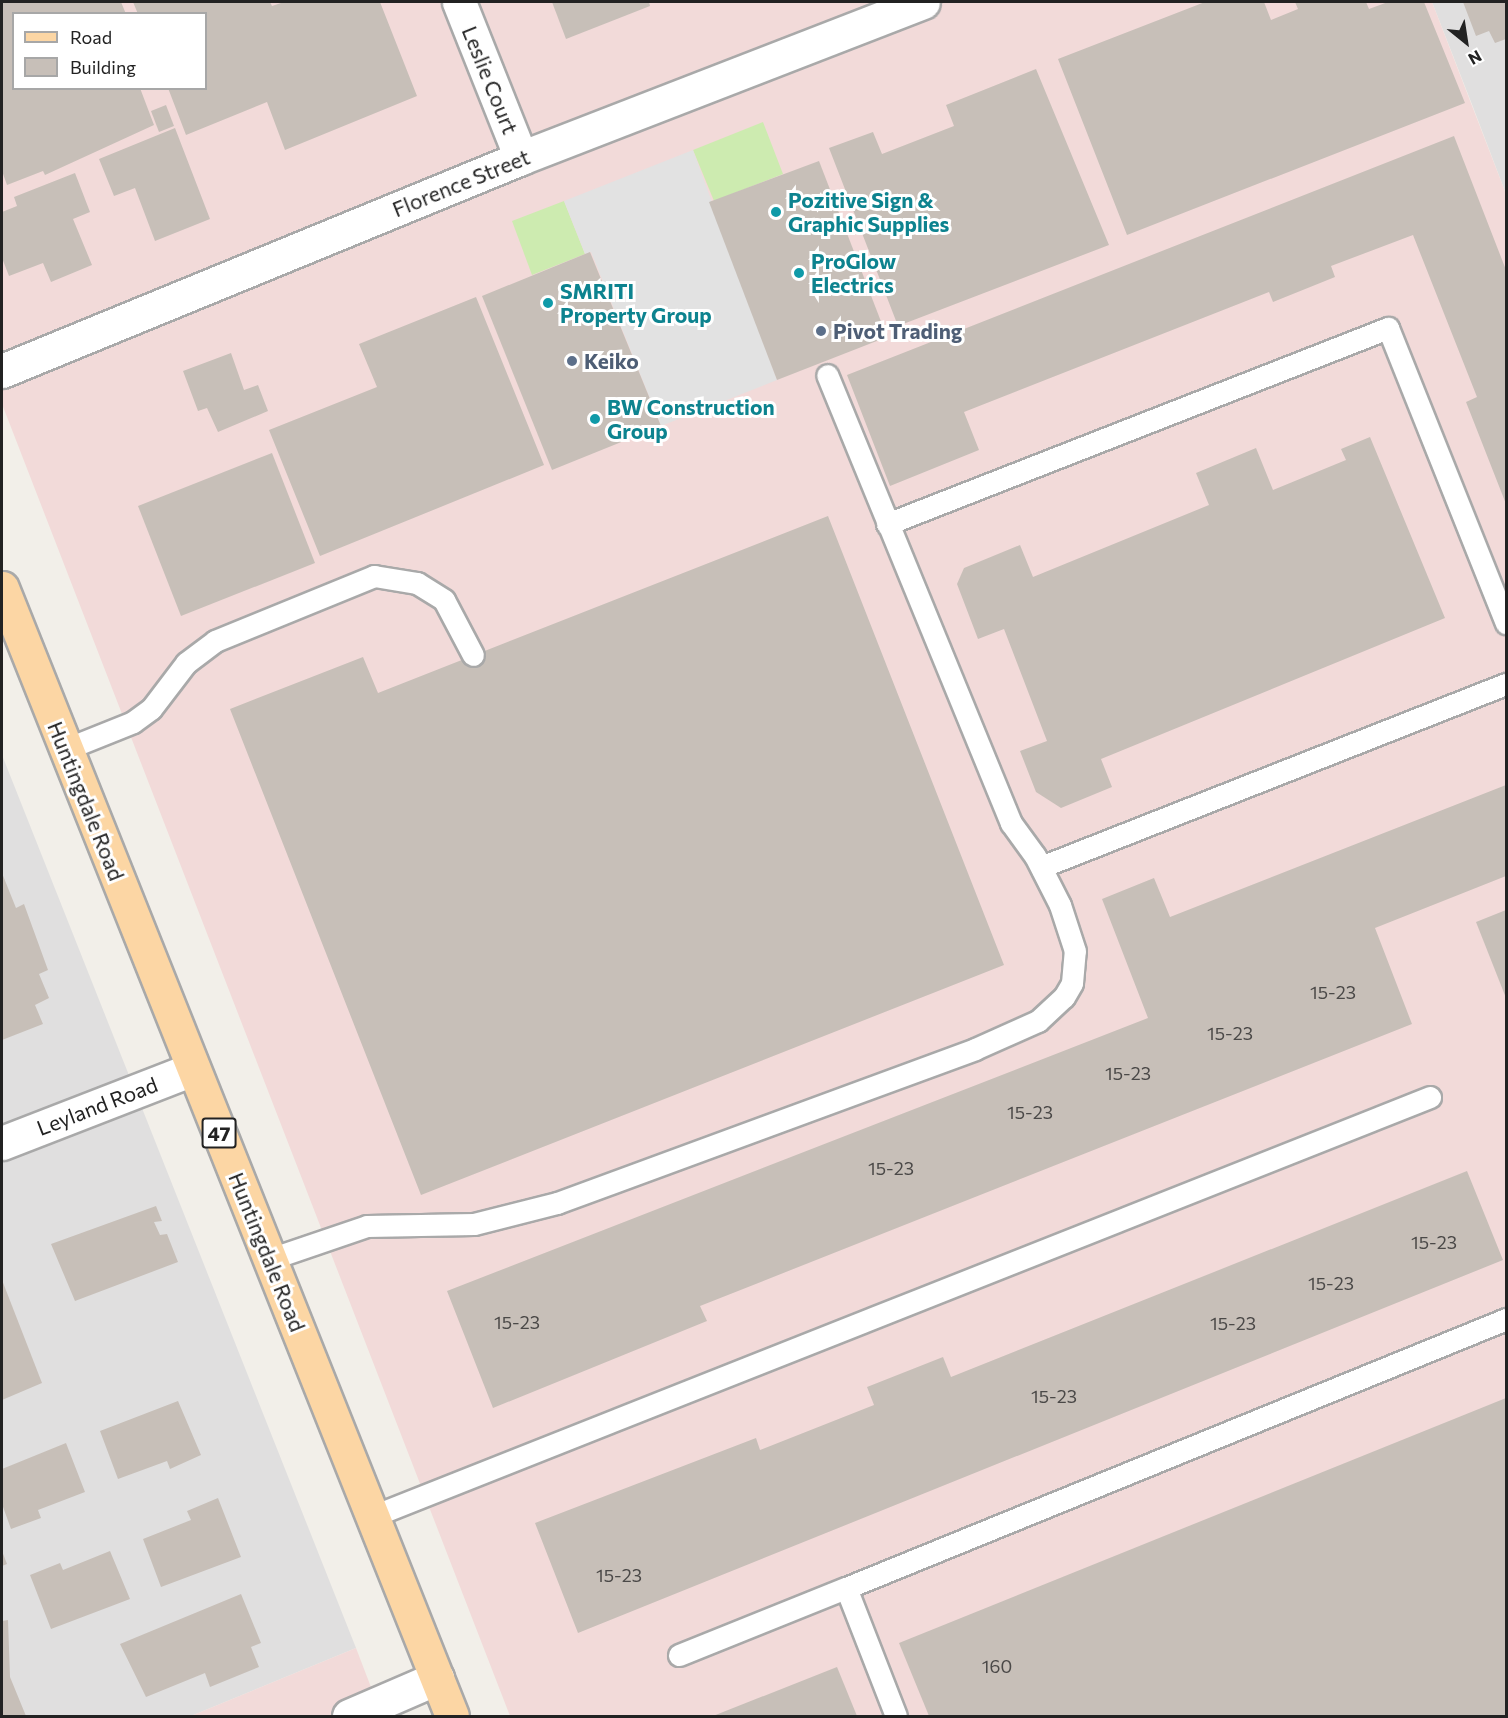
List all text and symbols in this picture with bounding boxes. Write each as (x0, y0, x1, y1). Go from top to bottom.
legend (12, 12, 207, 90)
north arrow (1436, 12, 1496, 72)
street label: Leslie Court (457, 22, 523, 138)
text: Road (70, 26, 112, 48)
text: N (1465, 47, 1485, 69)
text: Building (70, 56, 136, 78)
street label: Florence Street (389, 144, 533, 222)
place label: Pozitive Sign & Graphic Supplies (788, 187, 949, 237)
marker: Pozitive Sign & Graphic Supplies (769, 205, 783, 219)
place label: ProGlow Electrics (811, 248, 896, 298)
marker: ProGlow Electrics (792, 266, 806, 280)
place label: SMRITI Property Group (560, 278, 712, 328)
marker: SMRITI Property Group (541, 296, 555, 310)
place label: Pivot Trading (833, 318, 962, 344)
marker: Pivot Trading (814, 324, 828, 338)
place label: Keiko (584, 348, 639, 374)
marker: Keiko (565, 354, 579, 368)
place label: BW Construction Group (607, 394, 775, 444)
marker: BW Construction Group (588, 412, 602, 426)
street label: Huntingdale Road (43, 718, 129, 884)
house number: 15-23 (1310, 981, 1356, 1003)
house number: 15-23 (1207, 1022, 1253, 1044)
house number: 15-23 (1105, 1062, 1151, 1084)
street label: Leyland Road (33, 1071, 161, 1141)
house number: 15-23 (1007, 1101, 1053, 1123)
road number: 47 (201, 1116, 237, 1150)
house number: 15-23 (868, 1157, 914, 1179)
street label: Huntingdale Road (224, 1169, 310, 1335)
house number: 15-23 (1411, 1231, 1457, 1253)
house number: 15-23 (1308, 1272, 1354, 1294)
house number: 15-23 (494, 1311, 540, 1333)
house number: 15-23 (1210, 1312, 1256, 1334)
house number: 15-23 (1031, 1385, 1077, 1407)
house number: 15-23 (596, 1564, 642, 1586)
house number: 160 (982, 1655, 1012, 1677)

